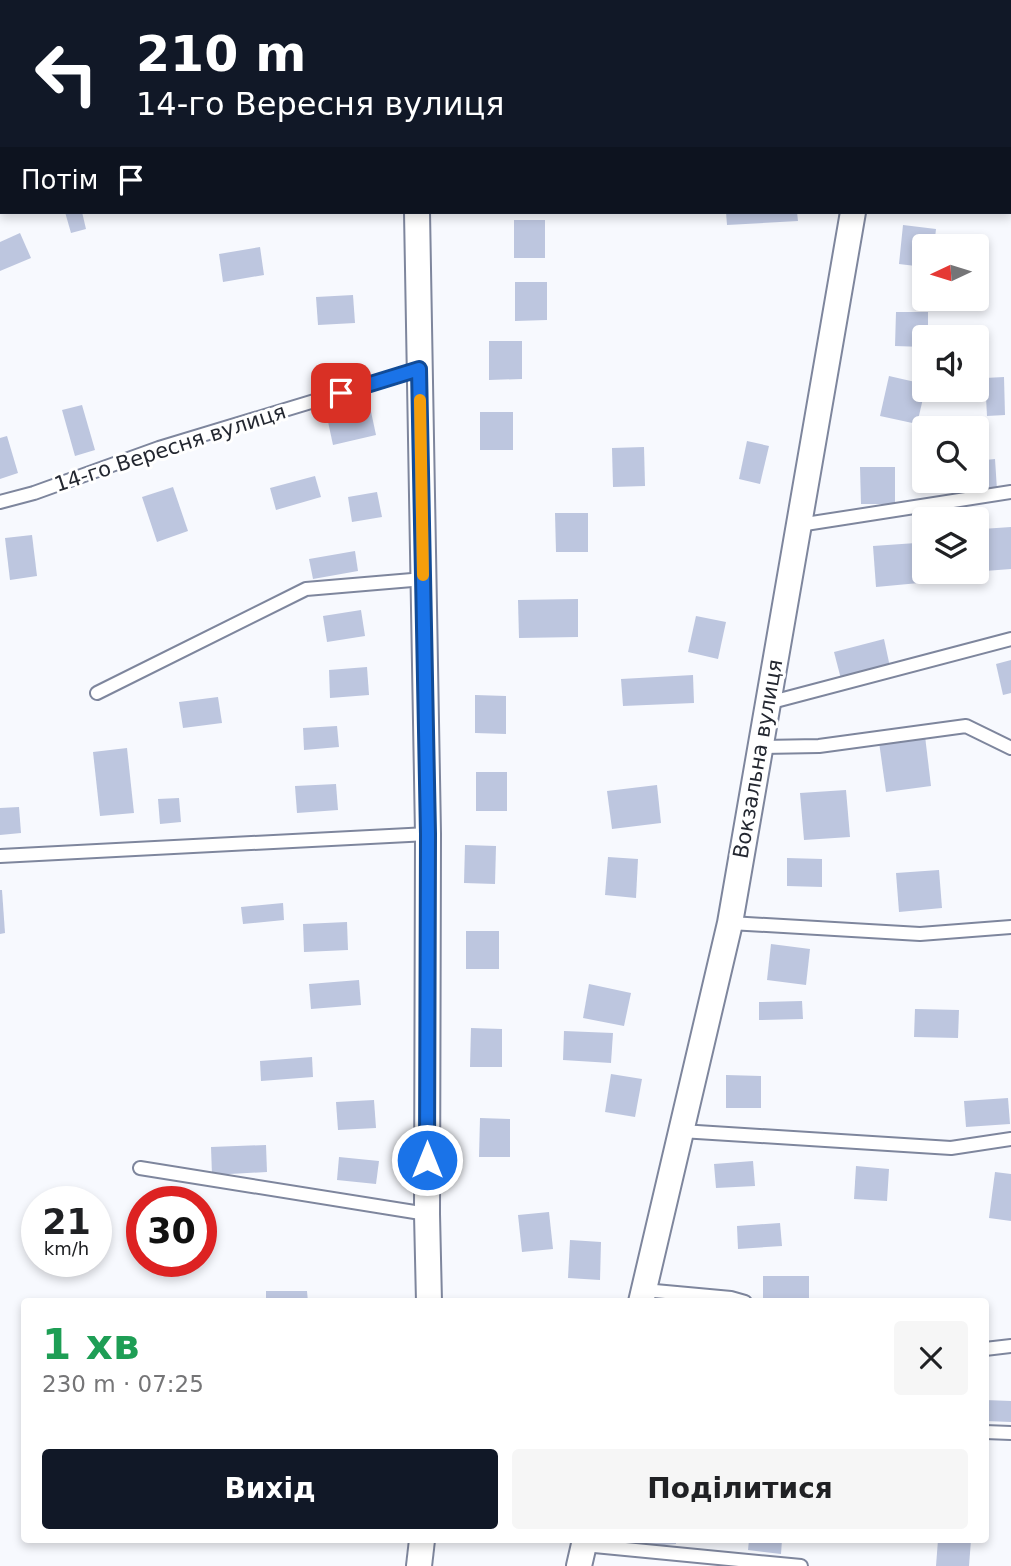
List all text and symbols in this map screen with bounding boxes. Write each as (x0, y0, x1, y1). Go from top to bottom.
text: 210 m (136, 26, 306, 83)
icon: left (21, 28, 112, 119)
text: 14-го Вересня вулиця (136, 85, 504, 123)
icon: arrive (112, 161, 150, 199)
text: Потім (21, 165, 98, 195)
north arrow (912, 234, 989, 312)
map controls (912, 234, 989, 584)
button: sound (912, 325, 989, 402)
pin (311, 363, 371, 423)
icon: arrive (322, 374, 360, 412)
street label: 14-го Вересня вулиця (51, 399, 289, 497)
button: search (912, 416, 989, 493)
button: layers (912, 507, 989, 584)
street label: Вокзальна вулиця (729, 658, 787, 860)
position arrow (390, 1123, 464, 1197)
speed limit sign: 30 (126, 1186, 217, 1277)
text: 21 (42, 1202, 91, 1242)
text: km/h (44, 1238, 89, 1259)
text: 1 хв (42, 1320, 140, 1369)
button: close (894, 1321, 968, 1395)
text: 230 m · 07:25 (42, 1371, 204, 1397)
button: Вихід (42, 1449, 498, 1529)
button: Поділитися (512, 1449, 968, 1529)

